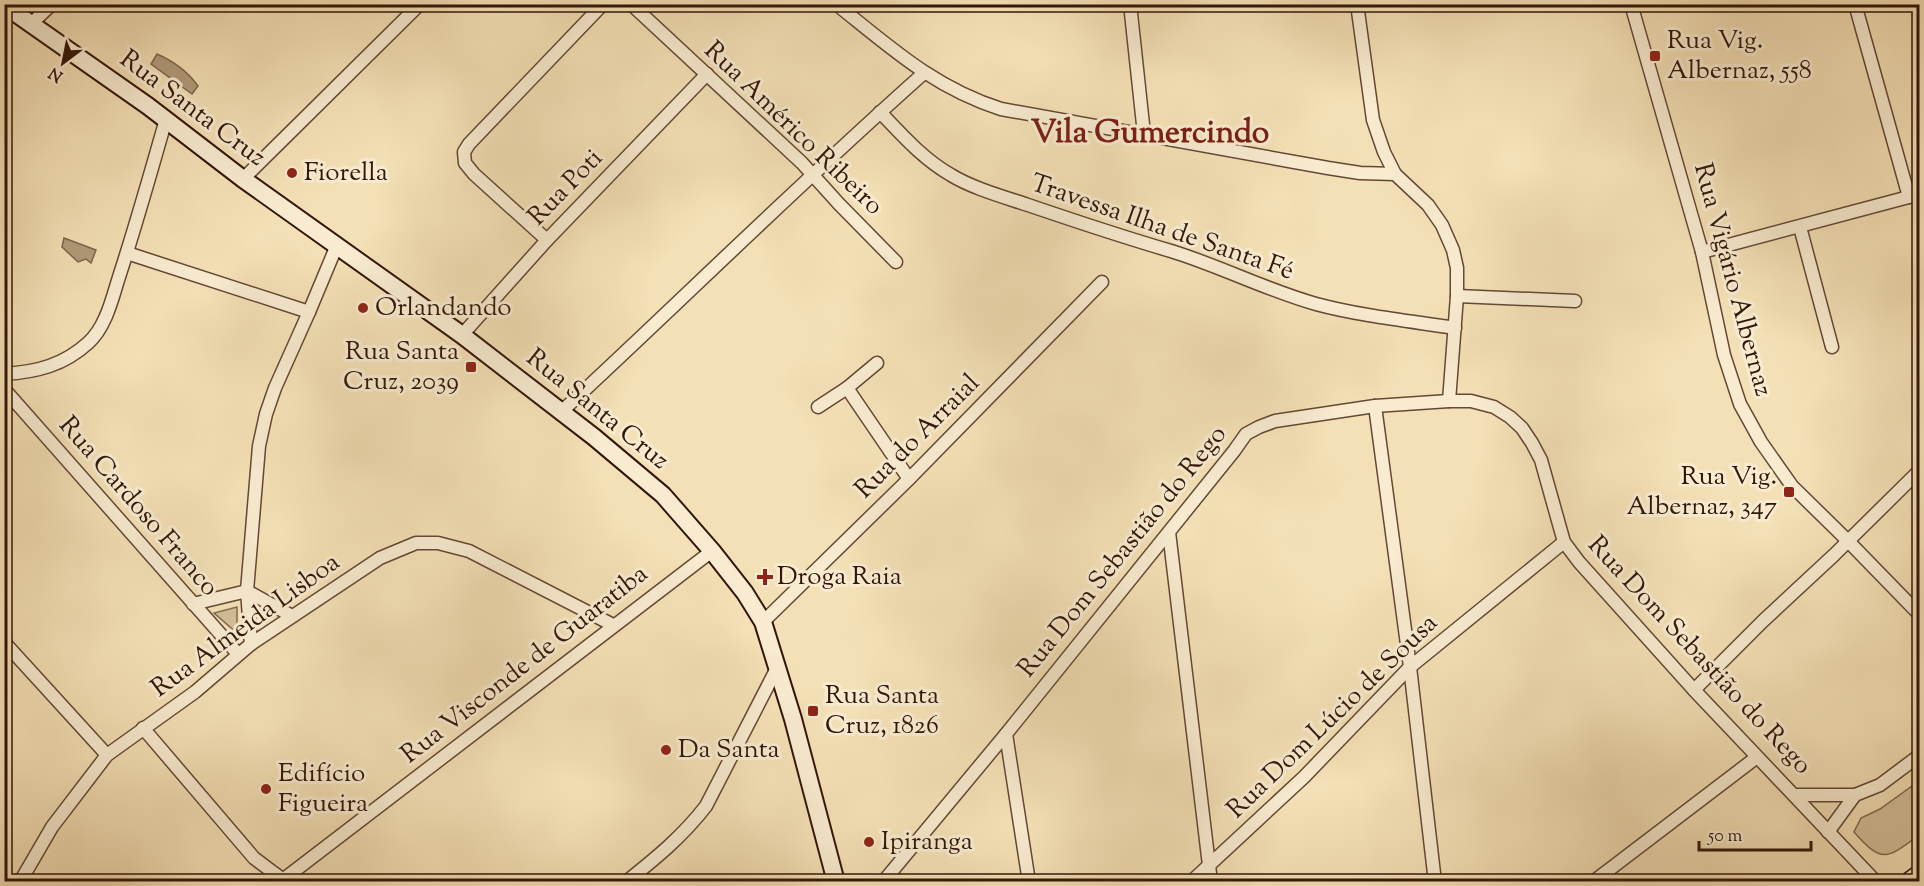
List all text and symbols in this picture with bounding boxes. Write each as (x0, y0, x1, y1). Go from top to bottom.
place label: Rua Vig. Albernaz, 558 (1667, 23, 1812, 90)
north arrow (33, 33, 93, 93)
street label: Rua Américo Ribeiro (695, 33, 891, 225)
street label: Rua Santa Cruz (111, 42, 273, 176)
marker: Rua Vig. Albernaz, 558 (1648, 49, 1662, 63)
text: N (45, 60, 68, 87)
district label: Vila Gumercindo (1031, 111, 1269, 157)
street label: Rua Poti (520, 141, 612, 235)
place label: Fiorella (304, 155, 388, 192)
street label: Rua Vigário Albernaz (1683, 159, 1781, 401)
marker: Fiorella (285, 166, 299, 180)
street label: Travessa Ilha de Santa Fé (1025, 166, 1299, 290)
place label: Orlandando (375, 290, 512, 327)
marker: Orlandando (356, 301, 370, 315)
place label: Rua Santa Cruz, 2039 (343, 334, 459, 401)
street label: Rua Santa Cruz (518, 341, 677, 479)
marker: Rua Santa Cruz, 2039 (464, 360, 478, 374)
street label: Rua do Arraial (847, 366, 989, 508)
street label: Rua Cardoso Franco (49, 409, 227, 605)
street label: Rua Dom Sebastião do Rego (1010, 418, 1236, 686)
place label: Rua Vig. Albernaz, 347 (1627, 459, 1777, 526)
marker: Rua Vig. Albernaz, 347 (1782, 485, 1796, 499)
street label: Rua Dom Sebastião do Rego (1578, 528, 1820, 784)
street label: Rua Almeida Lisboa (144, 545, 348, 707)
street label: Rua Visconde de Guaratiba (394, 557, 656, 773)
place label: Droga Raia (777, 559, 902, 596)
marker: Droga Raia (758, 570, 772, 584)
street label: Rua Dom Lúcio de Sousa (1219, 606, 1447, 828)
place label: Rua Santa Cruz, 1826 (825, 678, 939, 745)
marker: Rua Santa Cruz, 1826 (806, 704, 820, 718)
place label: Da Santa (678, 732, 780, 769)
marker: Da Santa (659, 743, 673, 757)
place label: Edifício Figueira (278, 756, 368, 823)
marker: Edifício Figueira (259, 782, 273, 796)
scale bar (1699, 814, 1812, 852)
place label: Ipiranga (881, 824, 973, 861)
text: 50 m (1707, 824, 1743, 850)
marker: Ipiranga (862, 835, 876, 849)

